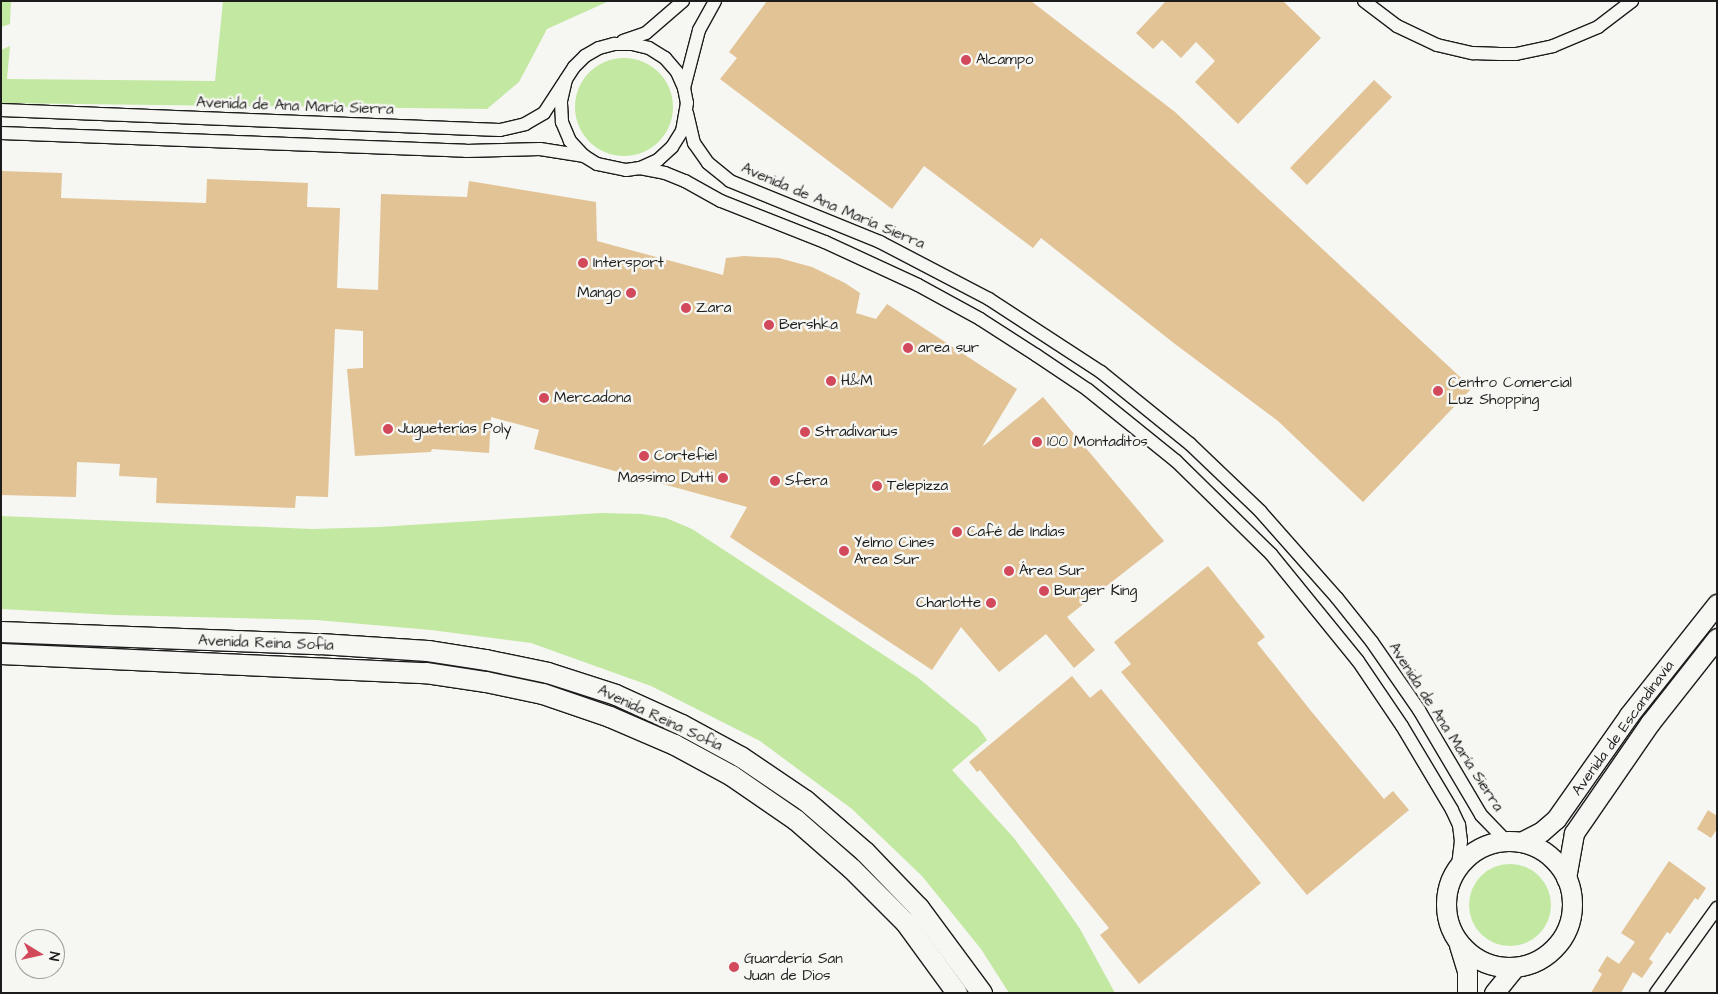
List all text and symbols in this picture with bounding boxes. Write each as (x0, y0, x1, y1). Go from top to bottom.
place label: Alcampo (976, 51, 1034, 69)
marker: Alcampo (960, 54, 972, 66)
street label: Avenida de Ana María Sierra (196, 94, 394, 118)
street label: Avenida de Ana María Sierra (739, 159, 927, 253)
place label: Intersport (593, 254, 664, 272)
marker: Intersport (577, 257, 589, 269)
place label: Mango (577, 284, 621, 302)
marker: Mango (625, 287, 637, 299)
place label: Zara (696, 299, 731, 317)
marker: Zara (680, 302, 692, 314)
place label: Bershka (779, 316, 838, 334)
marker: Bershka (763, 319, 775, 331)
place label: area sur (918, 339, 979, 357)
marker: area sur (902, 342, 914, 354)
place label: H&M (841, 372, 873, 390)
place label: Centro Comercial Luz Shopping (1448, 373, 1572, 408)
marker: H&M (825, 375, 837, 387)
marker: Centro Comercial Luz Shopping (1432, 385, 1444, 397)
place label: Mercadona (554, 389, 631, 407)
marker: Mercadona (538, 392, 550, 404)
place label: Jugueterías Poly (398, 420, 512, 438)
marker: Jugueterías Poly (382, 423, 394, 435)
place label: Stradivarius (815, 423, 898, 441)
marker: Stradivarius (799, 426, 811, 438)
place label: 100 Montaditos (1047, 433, 1148, 451)
marker: 100 Montaditos (1031, 436, 1043, 448)
place label: Cortefiel (654, 447, 717, 465)
marker: Cortefiel (638, 450, 650, 462)
place label: Massimo Dutti (618, 469, 713, 487)
marker: Massimo Dutti (717, 472, 729, 484)
place label: Sfera (785, 472, 828, 490)
marker: Sfera (769, 475, 781, 487)
place label: Telepizza (887, 477, 948, 495)
marker: Telepizza (871, 480, 883, 492)
place label: Café de Indias (967, 523, 1065, 541)
marker: Café de Indias (951, 526, 963, 538)
place label: Yelmo Cines Area Sur (854, 533, 935, 568)
marker: Yelmo Cines Area Sur (838, 545, 850, 557)
place label: Área Sur (1019, 562, 1084, 580)
marker: Área Sur (1003, 565, 1015, 577)
place label: Burger King (1054, 582, 1137, 600)
marker: Burger King (1038, 585, 1050, 597)
place label: Charlotte (916, 594, 981, 612)
marker: Charlotte (985, 597, 997, 609)
street label: Avenida Reina Sofía (198, 632, 334, 654)
street label: Avenida de Ana María Sierra (1385, 639, 1507, 815)
street label: Avenida de Escandinavia (1568, 657, 1678, 799)
street label: Avenida Reina Sofía (595, 681, 725, 755)
north arrow (15, 929, 65, 979)
place label: Guardería San Juan de Dios (744, 949, 843, 984)
text: N (43, 950, 64, 962)
marker: Guardería San Juan de Dios (728, 961, 740, 973)

